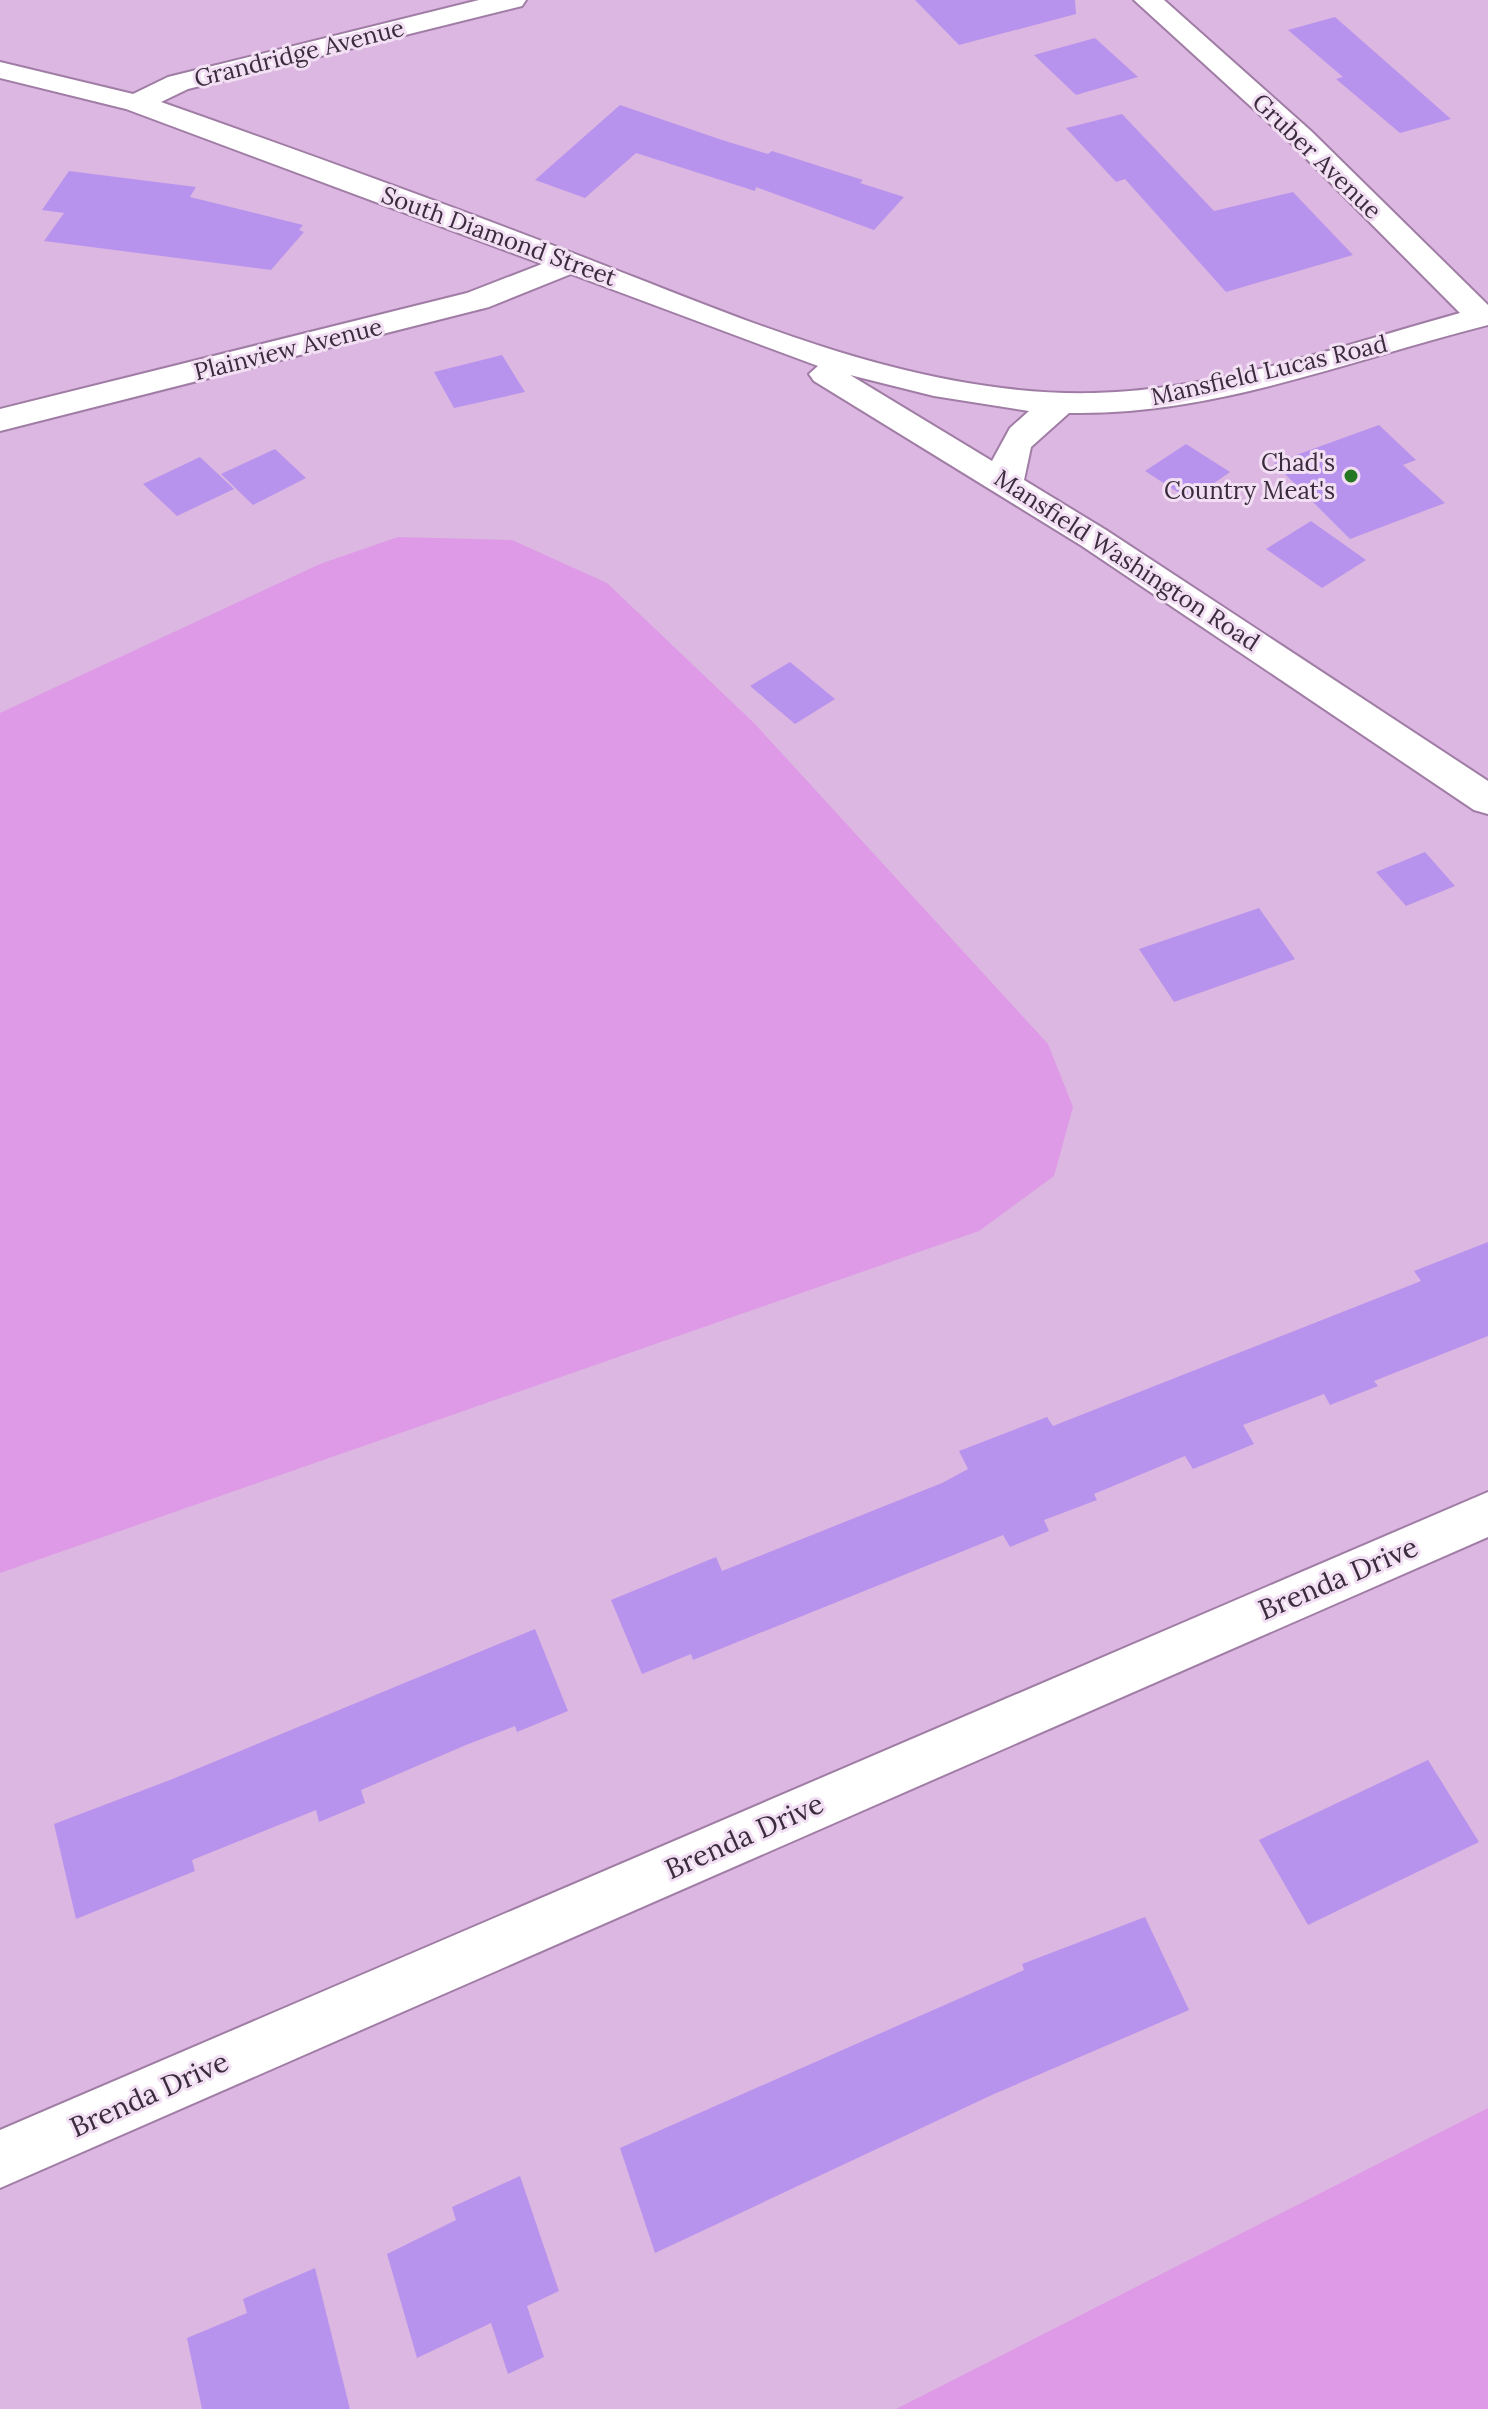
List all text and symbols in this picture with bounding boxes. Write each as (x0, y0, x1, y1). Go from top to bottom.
street label: Grandridge Avenue (191, 12, 407, 94)
street label: Gruber Avenue (1246, 86, 1388, 226)
street label: South Diamond Street (377, 179, 621, 293)
street label: Plainview Avenue (191, 311, 385, 387)
street label: Mansfield Lucas Road (1148, 328, 1390, 412)
place label: Chad's Country Meat's (1164, 447, 1335, 506)
street label: Mansfield Washington Road (988, 462, 1266, 658)
marker: Chad's Country Meat's (1342, 467, 1360, 485)
street label: Brenda Drive (1253, 1528, 1423, 1628)
street label: Brenda Drive (659, 1785, 829, 1887)
street label: Brenda Drive (64, 2043, 234, 2145)

